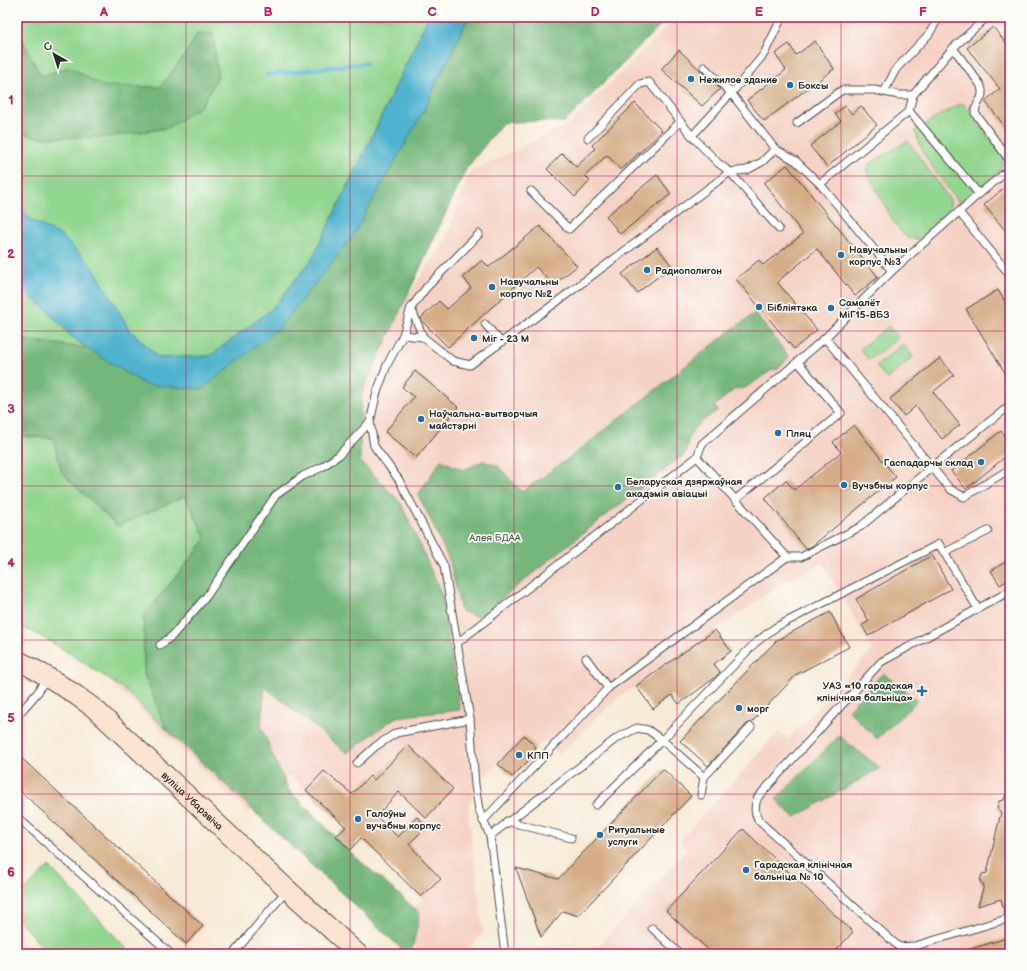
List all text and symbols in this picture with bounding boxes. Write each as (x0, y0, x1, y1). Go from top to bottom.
text: A (99, 4, 108, 20)
text: B (263, 4, 273, 20)
text: C (427, 4, 437, 20)
text: D (590, 4, 600, 20)
text: E (755, 4, 764, 20)
text: F (919, 4, 927, 20)
north arrow (34, 34, 74, 74)
text: С (41, 39, 55, 54)
marker: Нежилое здание (686, 74, 696, 84)
place label: Нежилое здание (699, 74, 778, 86)
marker: Боксы (785, 80, 795, 90)
place label: Боксы (798, 80, 828, 92)
text: 1 (8, 92, 14, 108)
place label: Навучальны корпус №3 (849, 244, 908, 268)
text: 2 (7, 246, 15, 262)
marker: Навучальны корпус №3 (836, 250, 846, 260)
marker: Радиополигон (642, 265, 652, 275)
place label: Радиополигон (655, 265, 722, 277)
place label: Навучальны корпус №2 (500, 276, 559, 300)
marker: Навучальны корпус №2 (487, 282, 497, 292)
place label: Самалёт МіГ15-ВБЗ (839, 297, 889, 321)
marker: Бібліятэка (754, 302, 764, 312)
place label: Бібліятэка (767, 302, 818, 314)
marker: Самалёт МіГ15-ВБЗ (826, 303, 836, 313)
marker: Міг - 23 М (469, 333, 479, 343)
place label: Міг - 23 М (482, 333, 529, 345)
text: 3 (7, 401, 15, 417)
place label: Наўчальна-вытворчыя майстэрні (429, 408, 538, 432)
marker: Наўчальна-вытворчыя майстэрні (416, 414, 426, 424)
marker: Пляц (773, 428, 783, 438)
place label: Пляц (786, 428, 811, 440)
place label: Гаспадарчы склад (884, 457, 973, 469)
marker: Гаспадарчы склад (976, 457, 986, 467)
place label: Беларуская дзяржаўная акадэмія авіацыі (626, 476, 743, 500)
marker: Вучэбны корпус (839, 480, 849, 490)
place label: Вучэбны корпус (852, 480, 928, 492)
marker: Беларуская дзяржаўная акадэмія авіацыі (613, 482, 623, 492)
park label: Алея БДАА (468, 532, 522, 544)
text: 4 (7, 555, 15, 571)
place label: УАЗ «10 гарадская клінічная бальніца» (817, 680, 913, 704)
marker: УАЗ «10 гарадская клінічная бальніца» (916, 685, 928, 697)
marker: морг (734, 703, 744, 713)
place label: морг (747, 703, 769, 715)
text: 5 (7, 710, 15, 726)
marker: КПП (514, 750, 524, 760)
place label: КПП (527, 750, 549, 762)
street label: вуліца Убарэвіча (159, 769, 225, 833)
place label: Галоўны вучэбны корпус (366, 808, 441, 832)
marker: Галоўны вучэбны корпус (353, 814, 363, 824)
place label: Ритуальные услуги (608, 824, 665, 848)
marker: Ритуальные услуги (595, 830, 605, 840)
place label: Гарадская клінічная бальніца № 10 (754, 859, 852, 883)
text: 6 (7, 864, 15, 880)
marker: Гарадская клінічная бальніца № 10 (741, 865, 751, 875)

